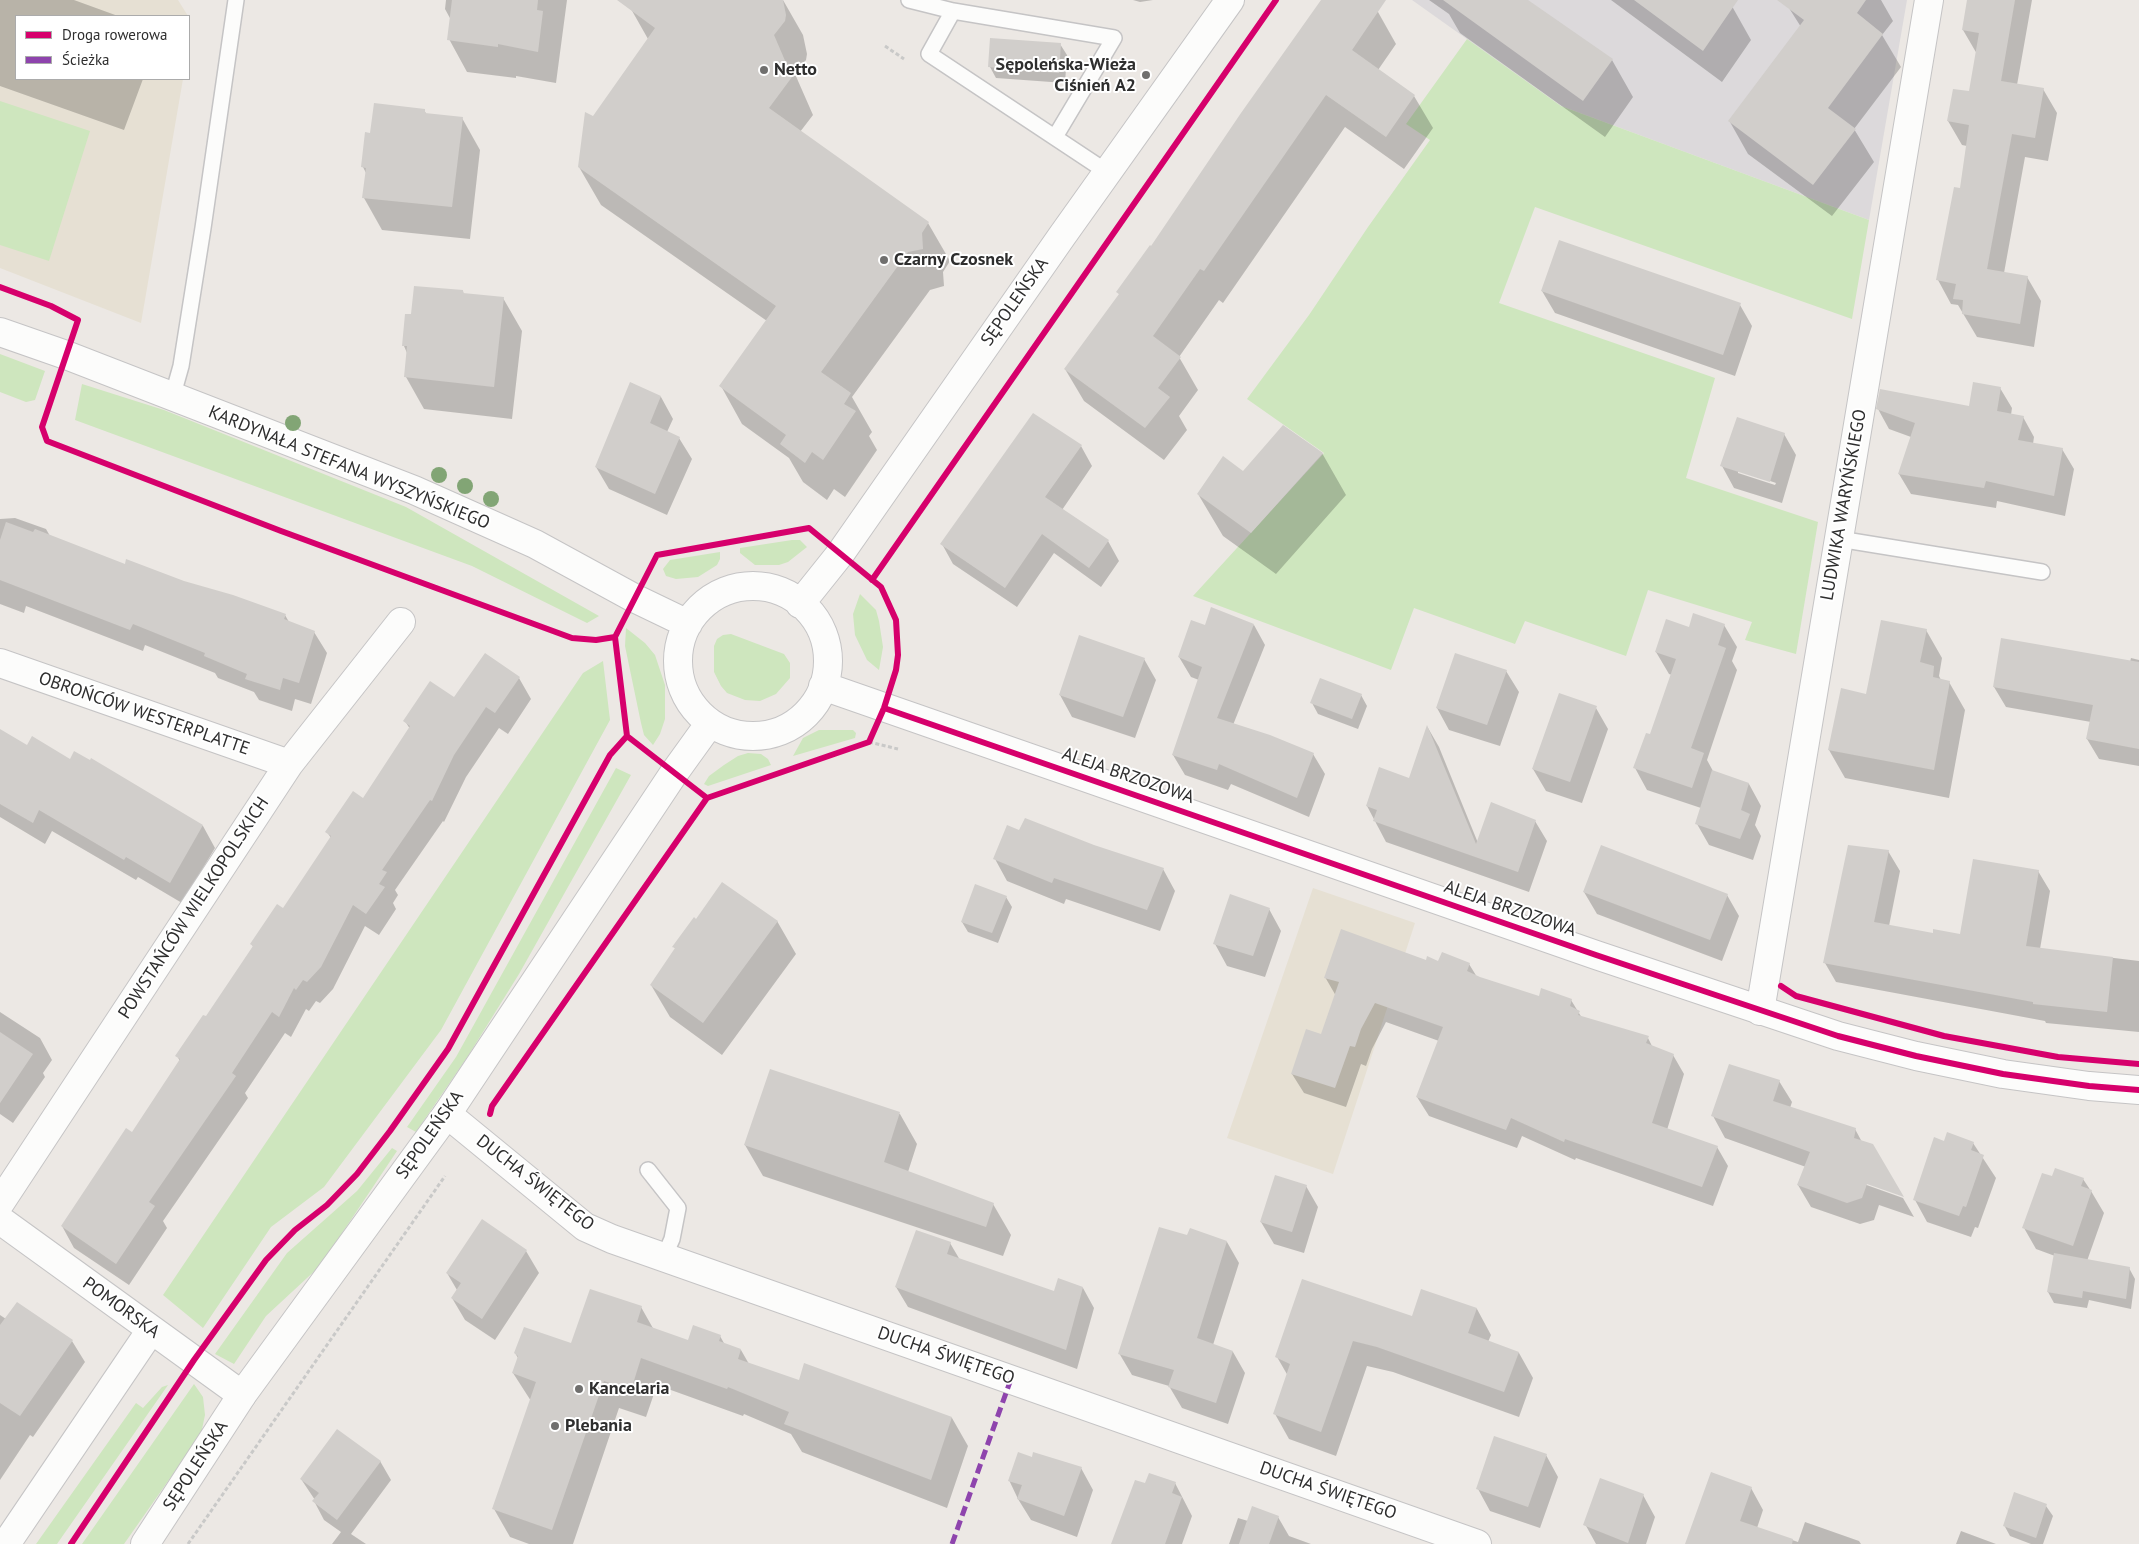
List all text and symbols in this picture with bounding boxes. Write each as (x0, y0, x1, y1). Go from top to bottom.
legend (15, 15, 190, 80)
text: Droga rowerowa (62, 25, 167, 44)
text: Ścieżka (62, 50, 110, 69)
place label: Sępoleńska-Wieża Ciśnień A2 (996, 54, 1136, 96)
place label: Netto (774, 59, 817, 81)
marker: Netto (758, 64, 770, 76)
marker: Sępoleńska-Wieża Ciśnień A2 (1140, 69, 1152, 81)
place label: Czarny Czosnek (894, 249, 1013, 271)
marker: Czarny Czosnek (878, 254, 890, 266)
street label: SĘPOLEŃSKA (977, 254, 1053, 350)
street label: KARDYNAŁA STEFANA WYSZYŃSKIEGO (205, 402, 493, 534)
street label: LUDWIKA WARYŃSKIEGO (1817, 408, 1871, 602)
street label: OBROŃCÓW WESTERPLATTE (36, 668, 252, 760)
street label: ALEJA BRZOZOWA (1059, 743, 1197, 809)
street label: POWSTAŃCÓW WIELKOPOLSKICH (114, 793, 274, 1023)
street label: ALEJA BRZOZOWA (1441, 876, 1579, 942)
street label: SĘPOLEŃSKA (392, 1087, 468, 1183)
street label: DUCHA ŚWIĘTEGO (472, 1130, 598, 1236)
street label: POMORSKA (78, 1273, 164, 1343)
street label: DUCHA ŚWIĘTEGO (875, 1322, 1017, 1390)
place label: Kancelaria (589, 1378, 669, 1400)
marker: Kancelaria (573, 1383, 585, 1395)
place label: Plebania (565, 1415, 632, 1437)
street label: SĘPOLEŃSKA (159, 1417, 233, 1515)
marker: Plebania (549, 1420, 561, 1432)
street label: DUCHA ŚWIĘTEGO (1257, 1457, 1399, 1525)

